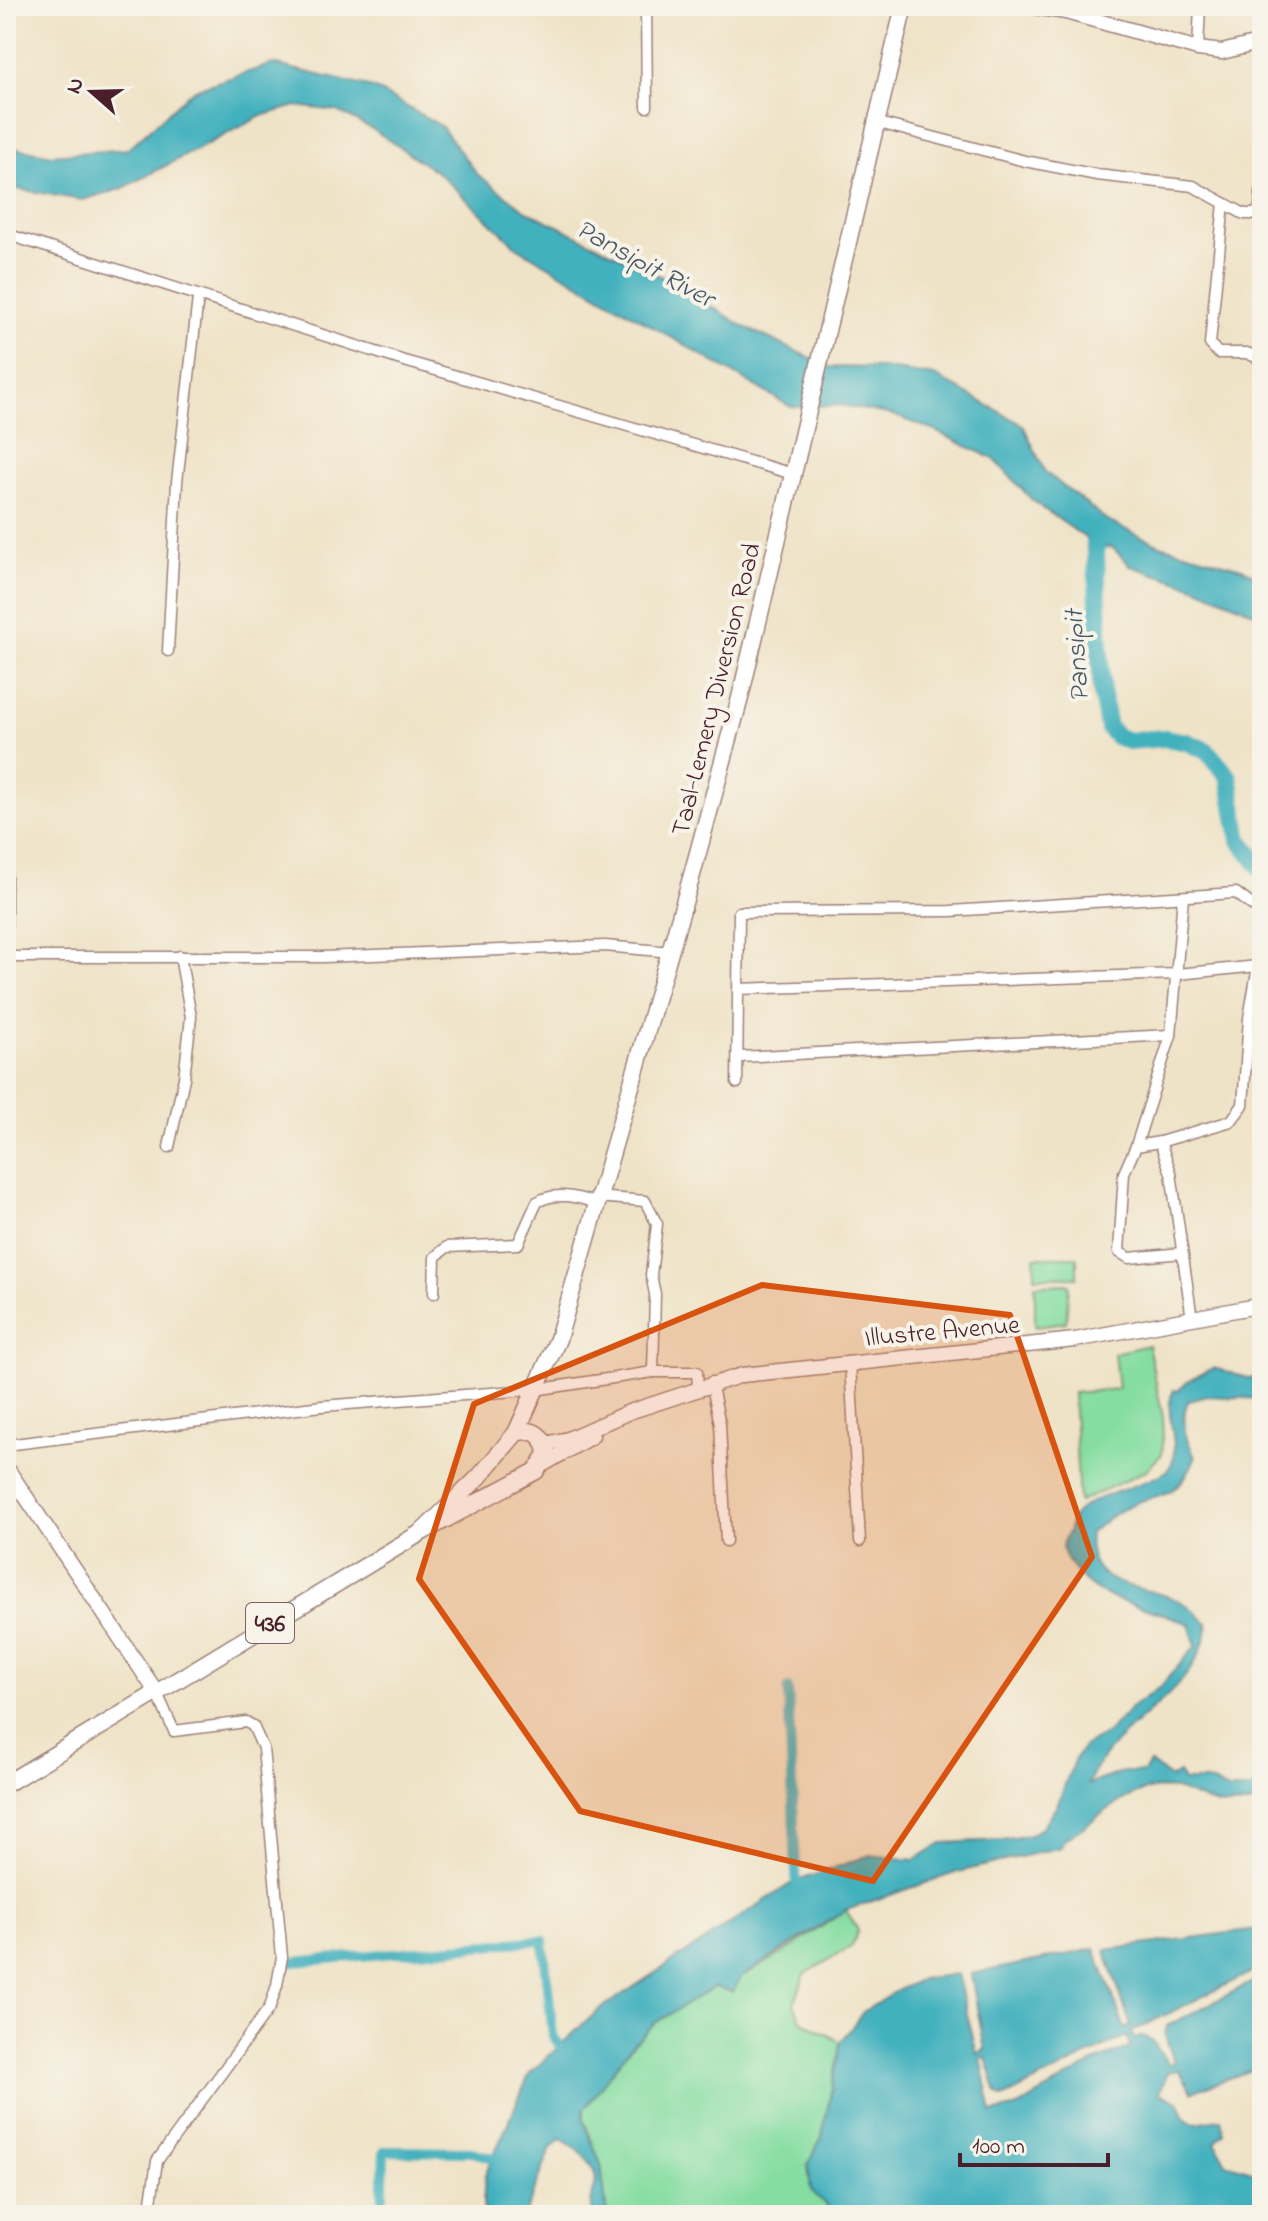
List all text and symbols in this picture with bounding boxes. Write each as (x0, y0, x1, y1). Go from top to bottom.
north arrow (52, 52, 132, 132)
text: N (58, 74, 94, 99)
water label: Pansipit River (568, 210, 724, 322)
street label: Taal-Lemery Diversion Road (663, 539, 773, 840)
water label: Pansipit (1055, 606, 1102, 703)
street label: Illustre Avenue (863, 1307, 1022, 1359)
road number: 436 (246, 1603, 294, 1643)
scale bar (960, 2117, 1108, 2167)
text: 100 m (972, 2130, 1025, 2165)

